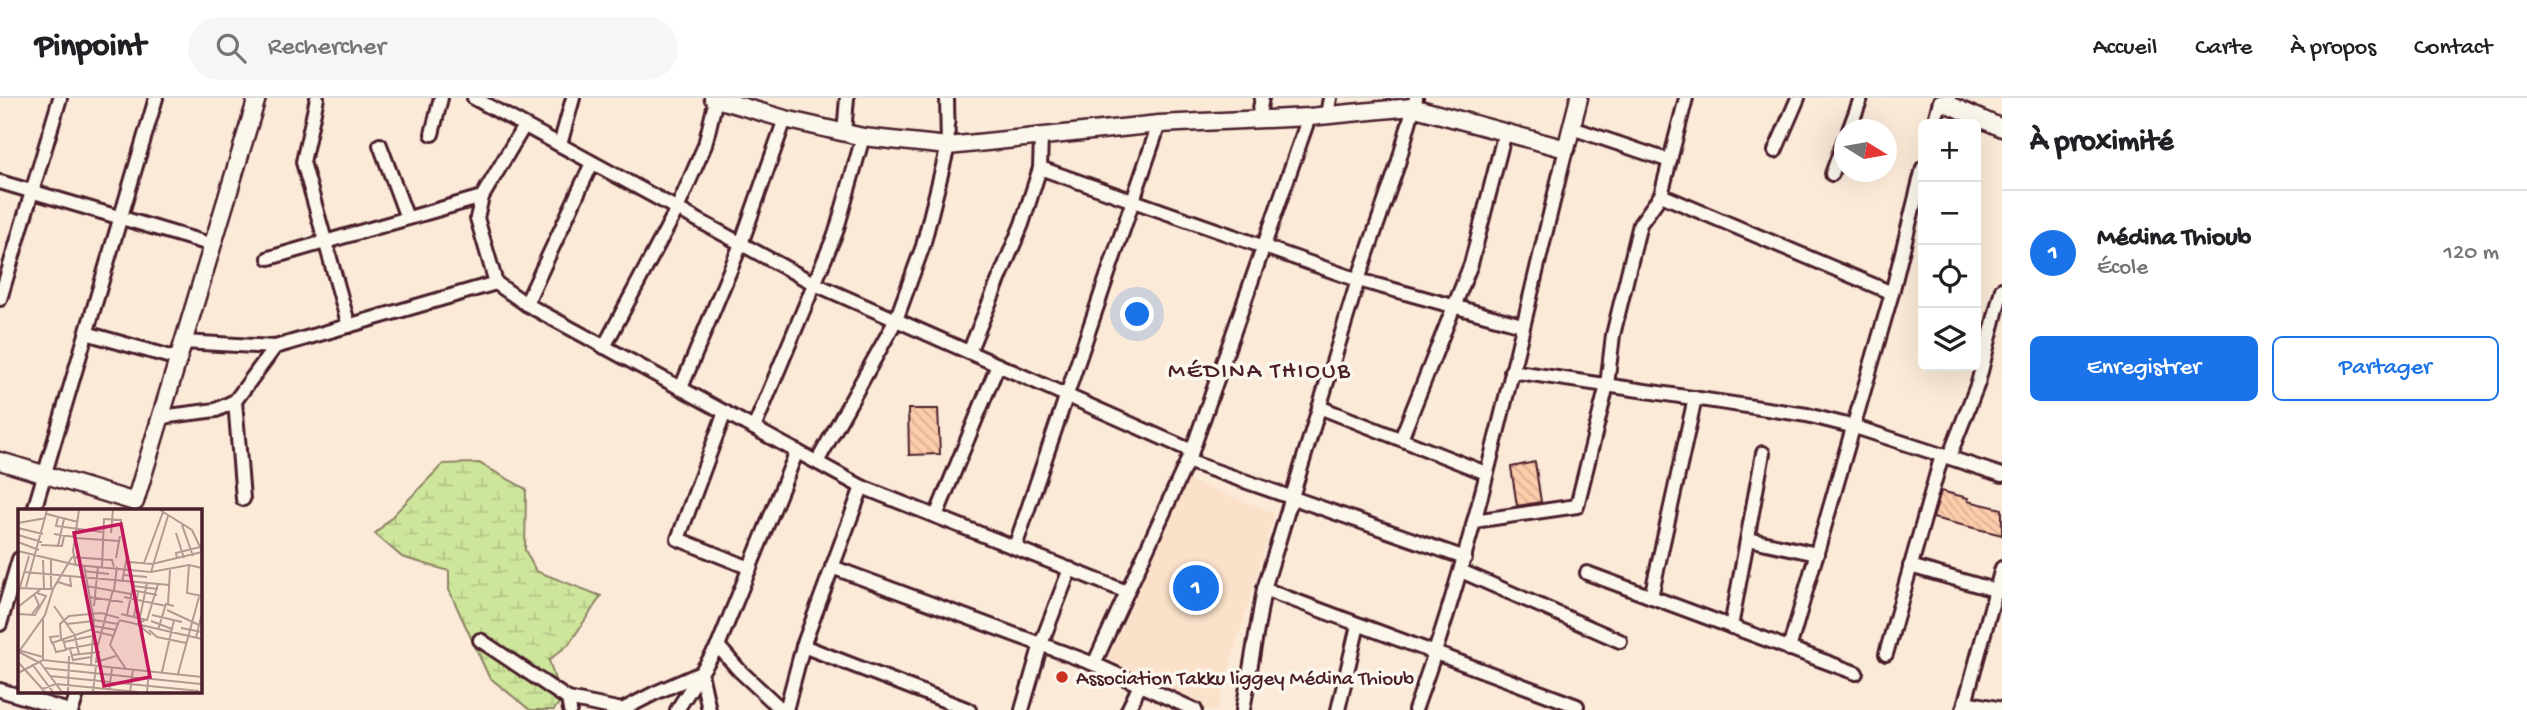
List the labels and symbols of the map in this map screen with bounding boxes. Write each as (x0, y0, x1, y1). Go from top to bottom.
north arrow (1834, 119, 1897, 182)
your location (1120, 297, 1154, 331)
district label: MÉDINA THIOUB (1168, 358, 1352, 387)
inset map (18, 509, 201, 692)
pin: 1 (1173, 562, 1219, 614)
place label: Association Takku liggey Médina Thioub (1076, 668, 1414, 693)
marker: Association Takku liggey Médina Thioub (1054, 669, 1070, 685)

